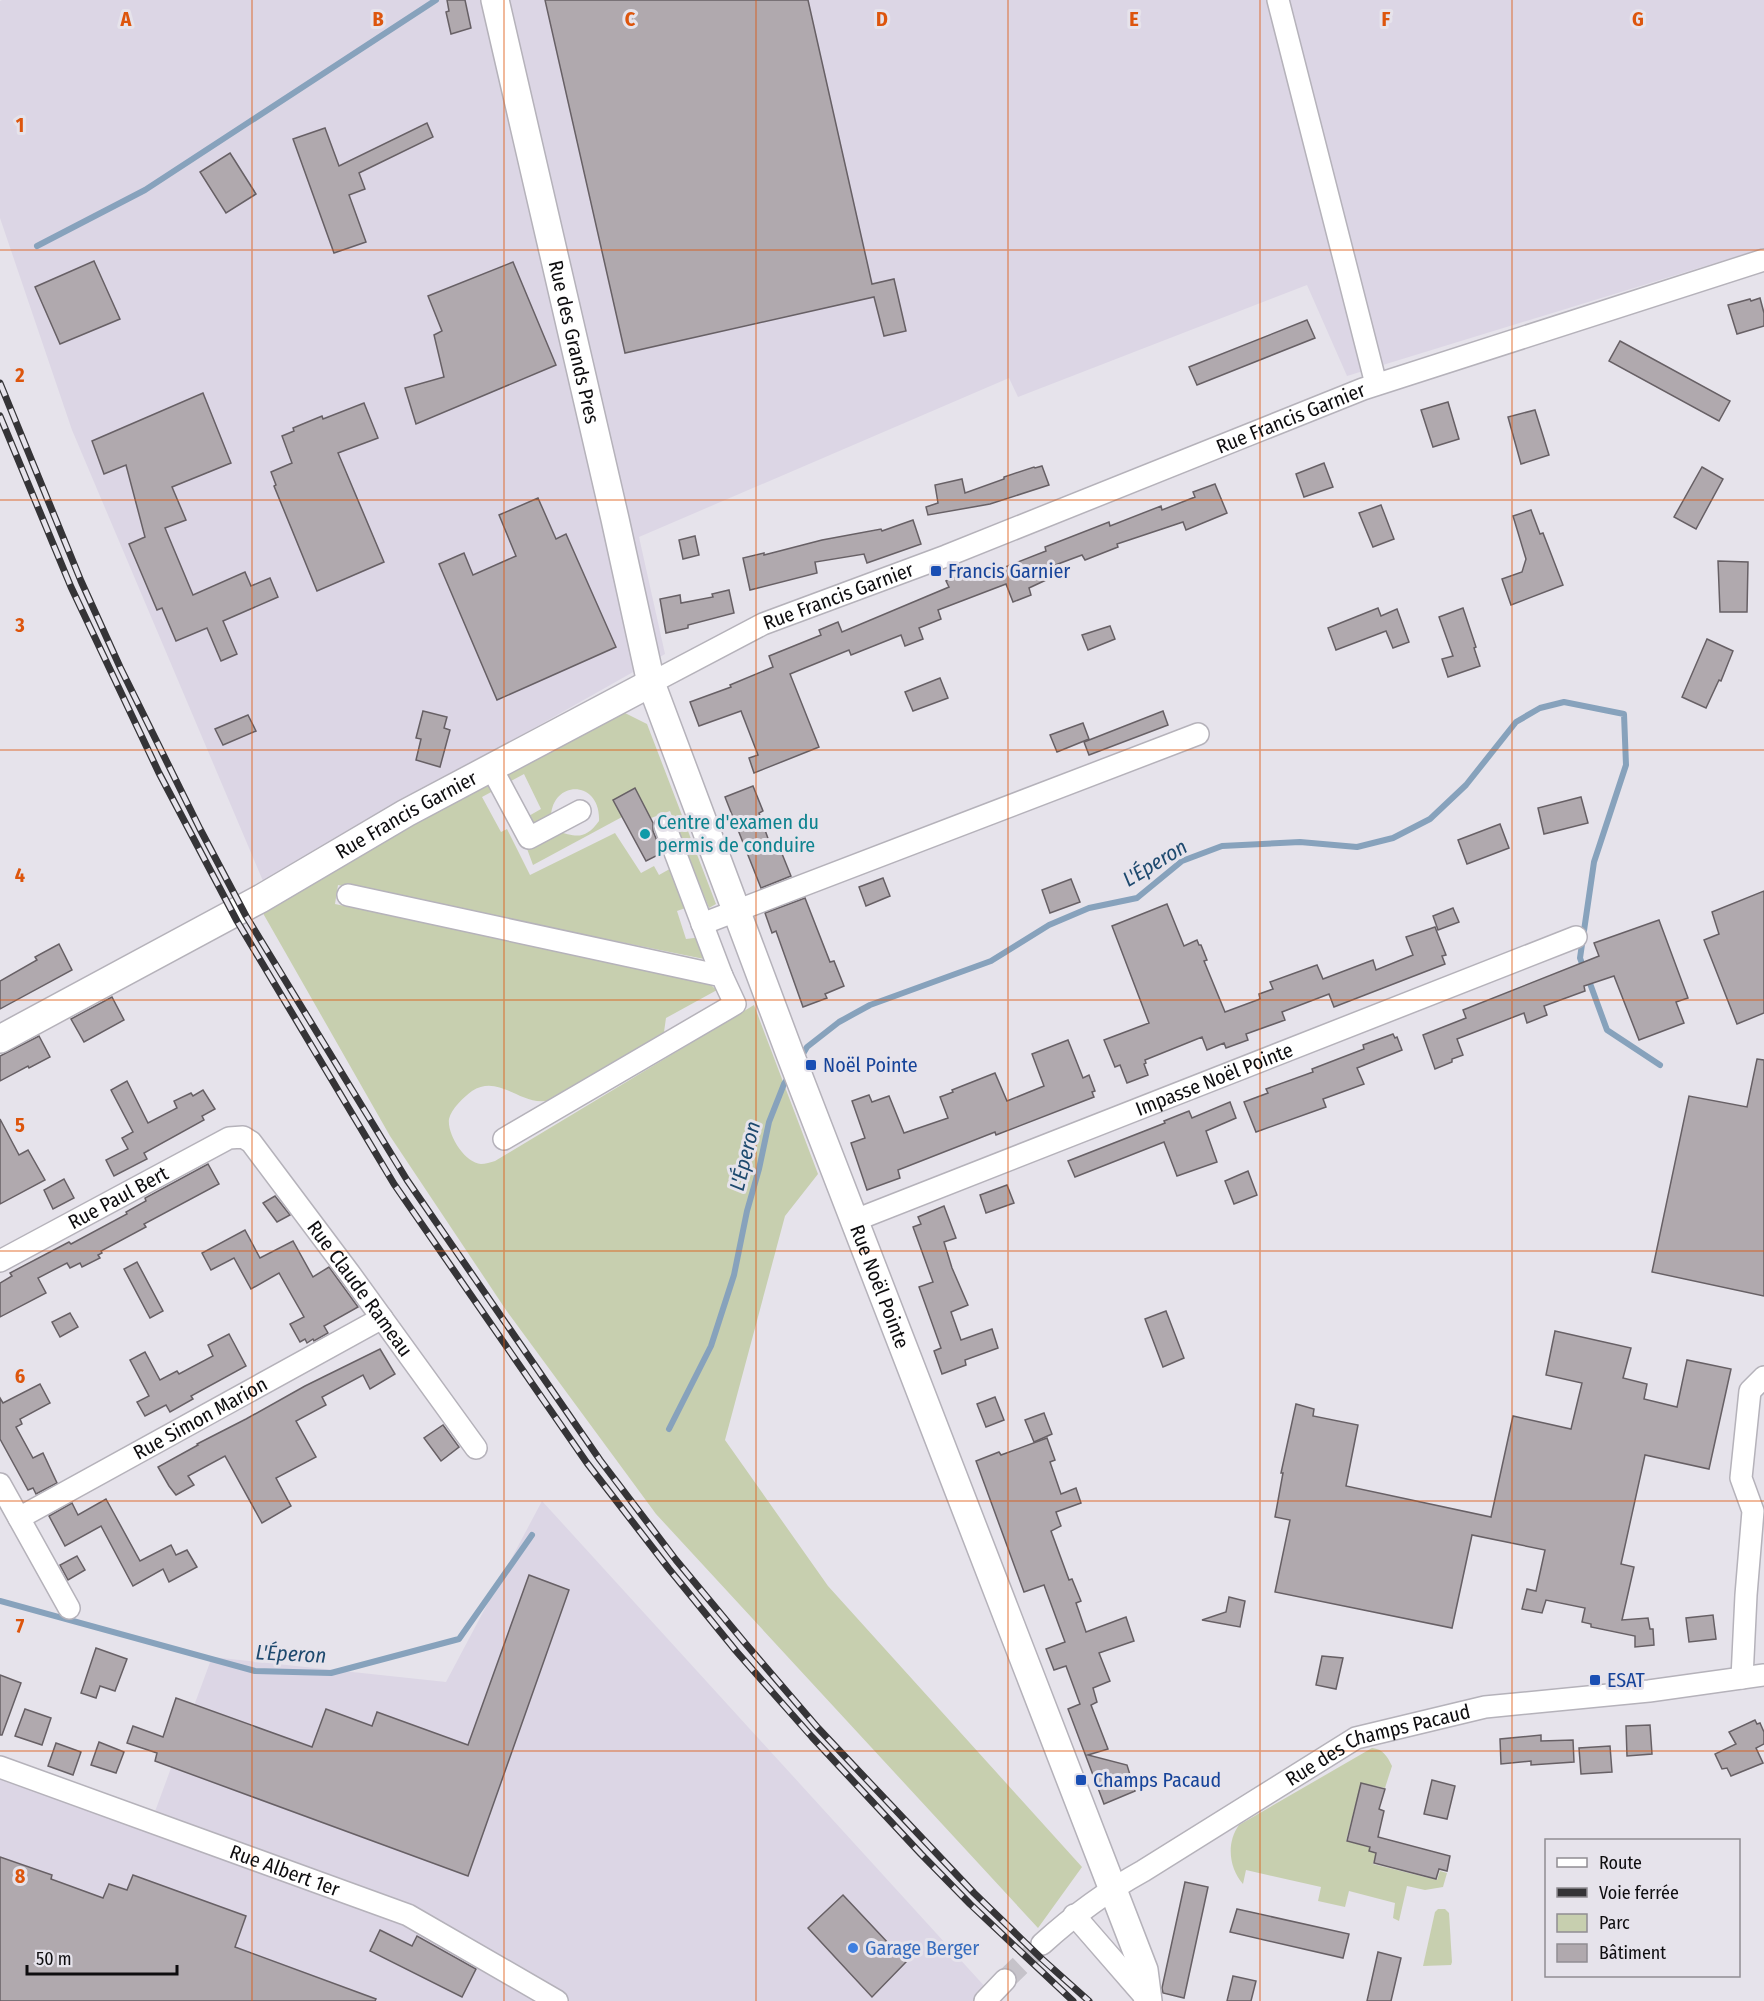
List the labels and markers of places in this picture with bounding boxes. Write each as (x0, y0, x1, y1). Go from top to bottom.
place label: Francis Garnier (948, 559, 1070, 583)
marker: Francis Garnier (929, 564, 943, 578)
place label: Centre d'examen du permis de conduire (657, 810, 819, 857)
marker: Centre d'examen du permis de conduire (638, 827, 652, 841)
place label: Noël Pointe (823, 1053, 918, 1077)
marker: Noël Pointe (804, 1058, 818, 1072)
place label: ESAT (1607, 1668, 1646, 1692)
marker: ESAT (1588, 1673, 1602, 1687)
place label: Champs Pacaud (1093, 1768, 1221, 1792)
marker: Champs Pacaud (1074, 1773, 1088, 1787)
place label: Garage Berger (865, 1936, 979, 1960)
marker: Garage Berger (846, 1941, 860, 1955)

